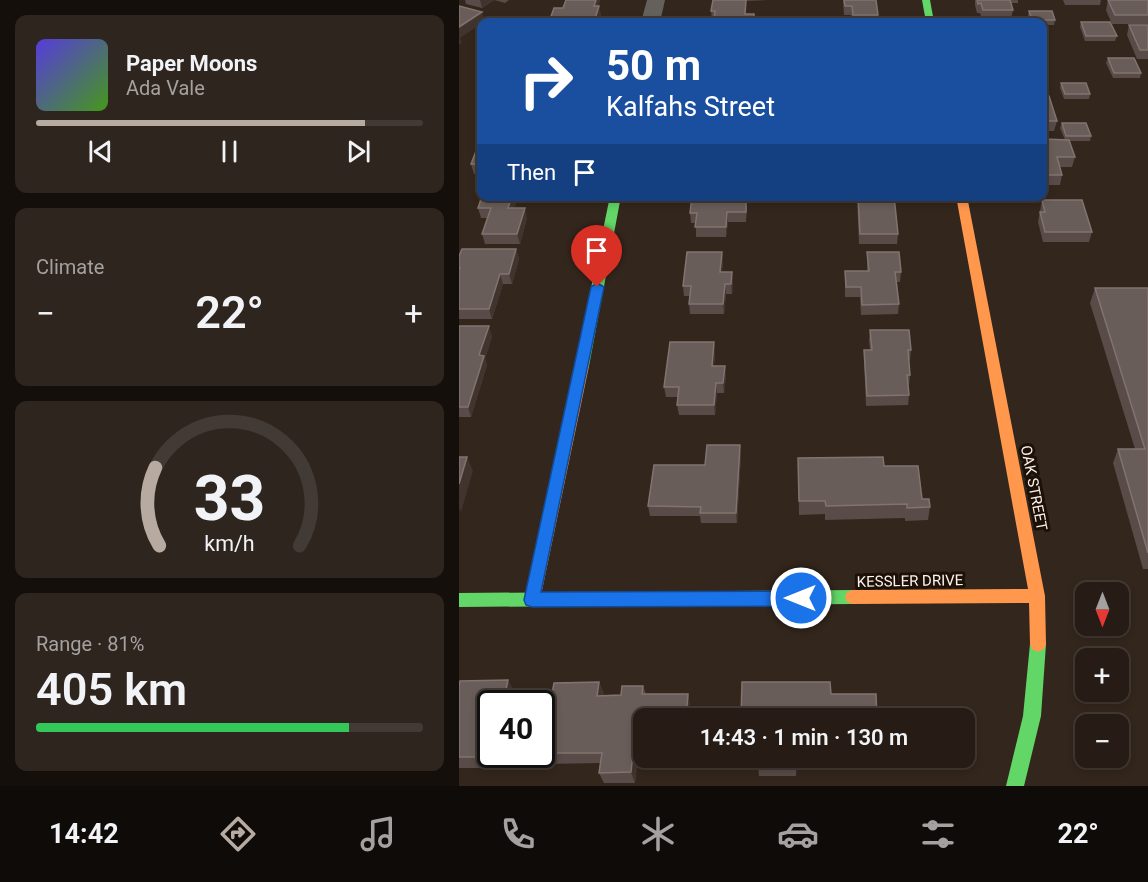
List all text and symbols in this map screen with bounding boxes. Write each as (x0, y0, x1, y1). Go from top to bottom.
text: 50 m (606, 41, 701, 90)
icon: right (507, 42, 585, 120)
text: Paper Moons (126, 51, 257, 76)
text: Ada Vale (126, 76, 205, 100)
text: Kalfahs Street (606, 91, 775, 123)
icon: previous (84, 135, 117, 168)
icon: pause (213, 135, 246, 168)
icon: next (342, 135, 375, 168)
icon: arrive (568, 156, 601, 189)
text: Then (507, 160, 556, 185)
pin (571, 225, 622, 287)
icon: arrive (580, 234, 613, 267)
text: Climate (36, 255, 104, 279)
text: 22° (195, 286, 264, 339)
text: − (36, 294, 55, 333)
text: + (404, 294, 423, 333)
street label: OAK STREET (1017, 444, 1051, 532)
text: 33 (194, 463, 265, 536)
text: km/h (204, 532, 255, 557)
position arrow (769, 566, 833, 630)
street label: KESSLER DRIVE (857, 571, 964, 591)
north arrow (1075, 582, 1129, 636)
map controls (1075, 582, 1129, 768)
text: Range · 81% (36, 632, 144, 656)
button: + (1075, 648, 1129, 702)
text: 405 km (36, 663, 187, 716)
speed limit sign: 40 (477, 690, 555, 768)
button: − (1075, 714, 1129, 768)
text: 14:43 · 1 min · 130 m (700, 725, 908, 750)
icon: directions (217, 813, 259, 855)
icon: music (357, 813, 399, 855)
icon: phone (497, 813, 539, 855)
icon: climate (637, 813, 679, 855)
icon: car (777, 813, 819, 855)
icon: filters (917, 813, 959, 855)
text: 14:42 (49, 818, 119, 850)
text: 22° (1057, 818, 1099, 850)

